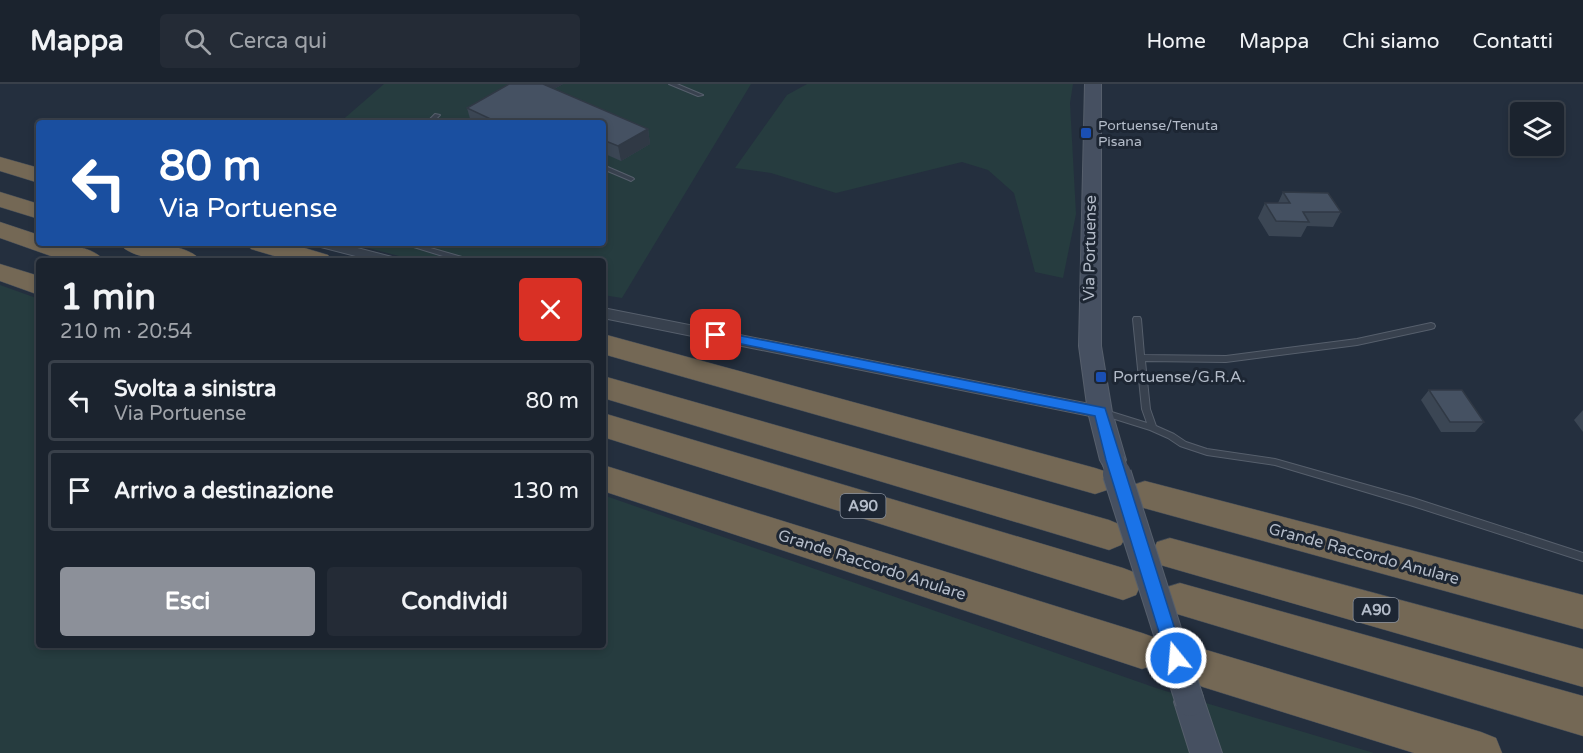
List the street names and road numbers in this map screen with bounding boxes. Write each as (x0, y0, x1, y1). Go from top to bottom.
street label: Via Portuense (1079, 195, 1101, 301)
road number: A90 (840, 494, 886, 518)
street label: Grande Raccordo Anulare (1267, 519, 1461, 589)
street label: Grande Raccordo Anulare (776, 525, 968, 605)
road number: A90 (1354, 598, 1398, 622)

